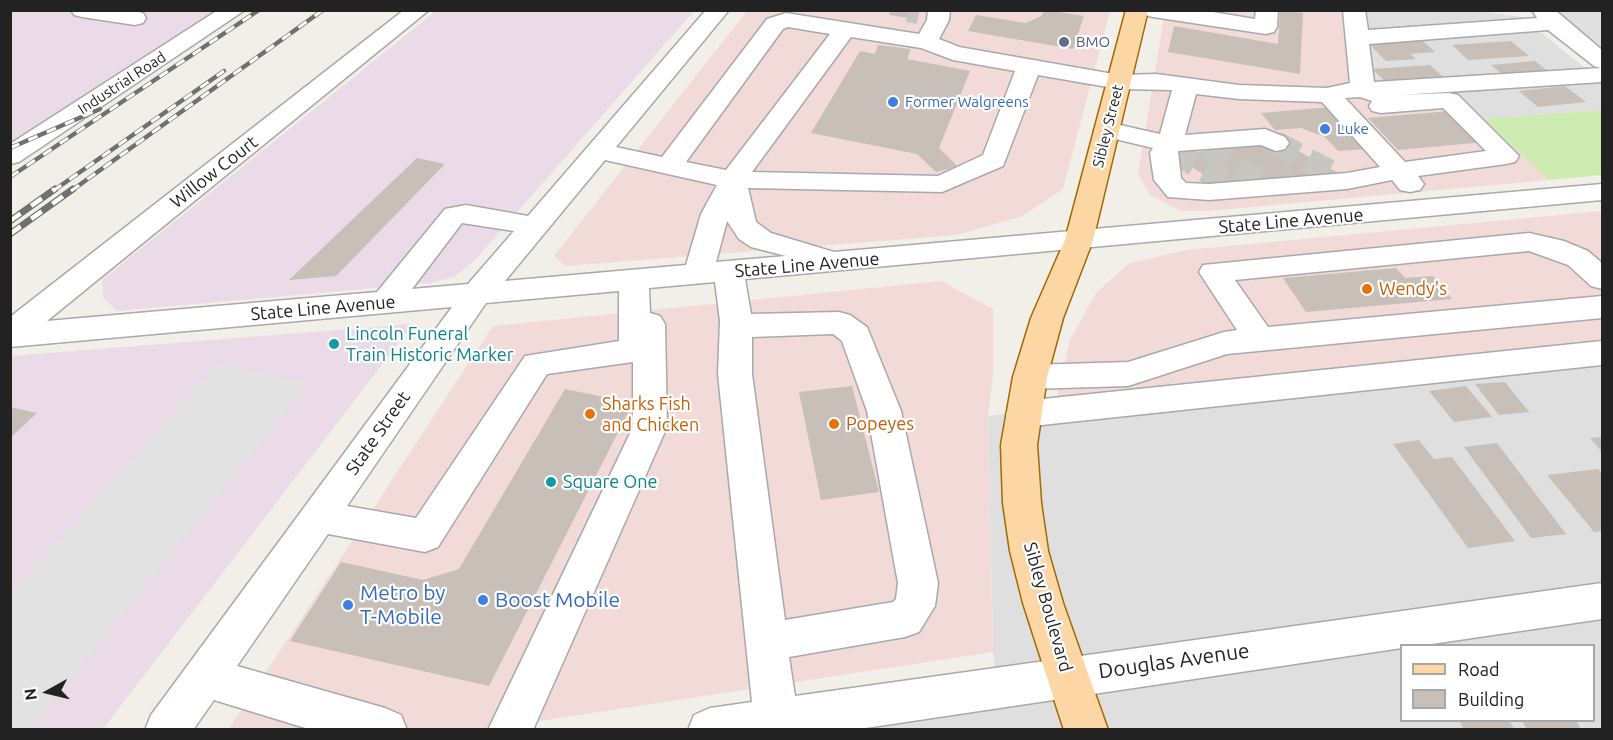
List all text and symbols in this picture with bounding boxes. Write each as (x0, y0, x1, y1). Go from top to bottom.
place label: BMO (1076, 33, 1110, 51)
marker: BMO (1057, 35, 1071, 49)
street label: Industrial Road (75, 48, 169, 118)
street label: Sibley Street (1089, 83, 1127, 169)
place label: Former Walgreens (905, 93, 1029, 111)
marker: Former Walgreens (886, 95, 900, 109)
place label: Luke (1337, 120, 1369, 138)
marker: Luke (1318, 122, 1332, 136)
street label: Willow Court (166, 131, 262, 213)
street label: State Line Avenue (1218, 204, 1364, 238)
street label: State Line Avenue (734, 248, 880, 282)
place label: Wendy's (1379, 278, 1447, 300)
marker: Wendy's (1360, 282, 1374, 296)
street label: State Line Avenue (250, 291, 396, 325)
place label: Lincoln Funeral Train Historic Marker (346, 323, 513, 366)
marker: Lincoln Funeral Train Historic Marker (327, 337, 341, 351)
street label: State Street (341, 387, 415, 479)
place label: Sharks Fish and Chicken (602, 393, 699, 436)
marker: Sharks Fish and Chicken (583, 407, 597, 421)
place label: Popeyes (846, 413, 914, 435)
marker: Popeyes (827, 417, 841, 431)
place label: Square One (563, 471, 658, 493)
marker: Square One (544, 475, 558, 489)
street label: Sibley Boulevard (1019, 540, 1077, 674)
place label: Metro by T-Mobile (360, 580, 445, 630)
place label: Boost Mobile (495, 587, 620, 613)
marker: Boost Mobile (476, 593, 490, 607)
marker: Metro by T-Mobile (341, 598, 355, 612)
street label: Douglas Avenue (1097, 638, 1251, 684)
legend (1400, 644, 1595, 722)
text: Road (1458, 659, 1500, 679)
north arrow (18, 662, 78, 722)
text: N (20, 687, 40, 702)
text: Building (1458, 689, 1524, 709)

